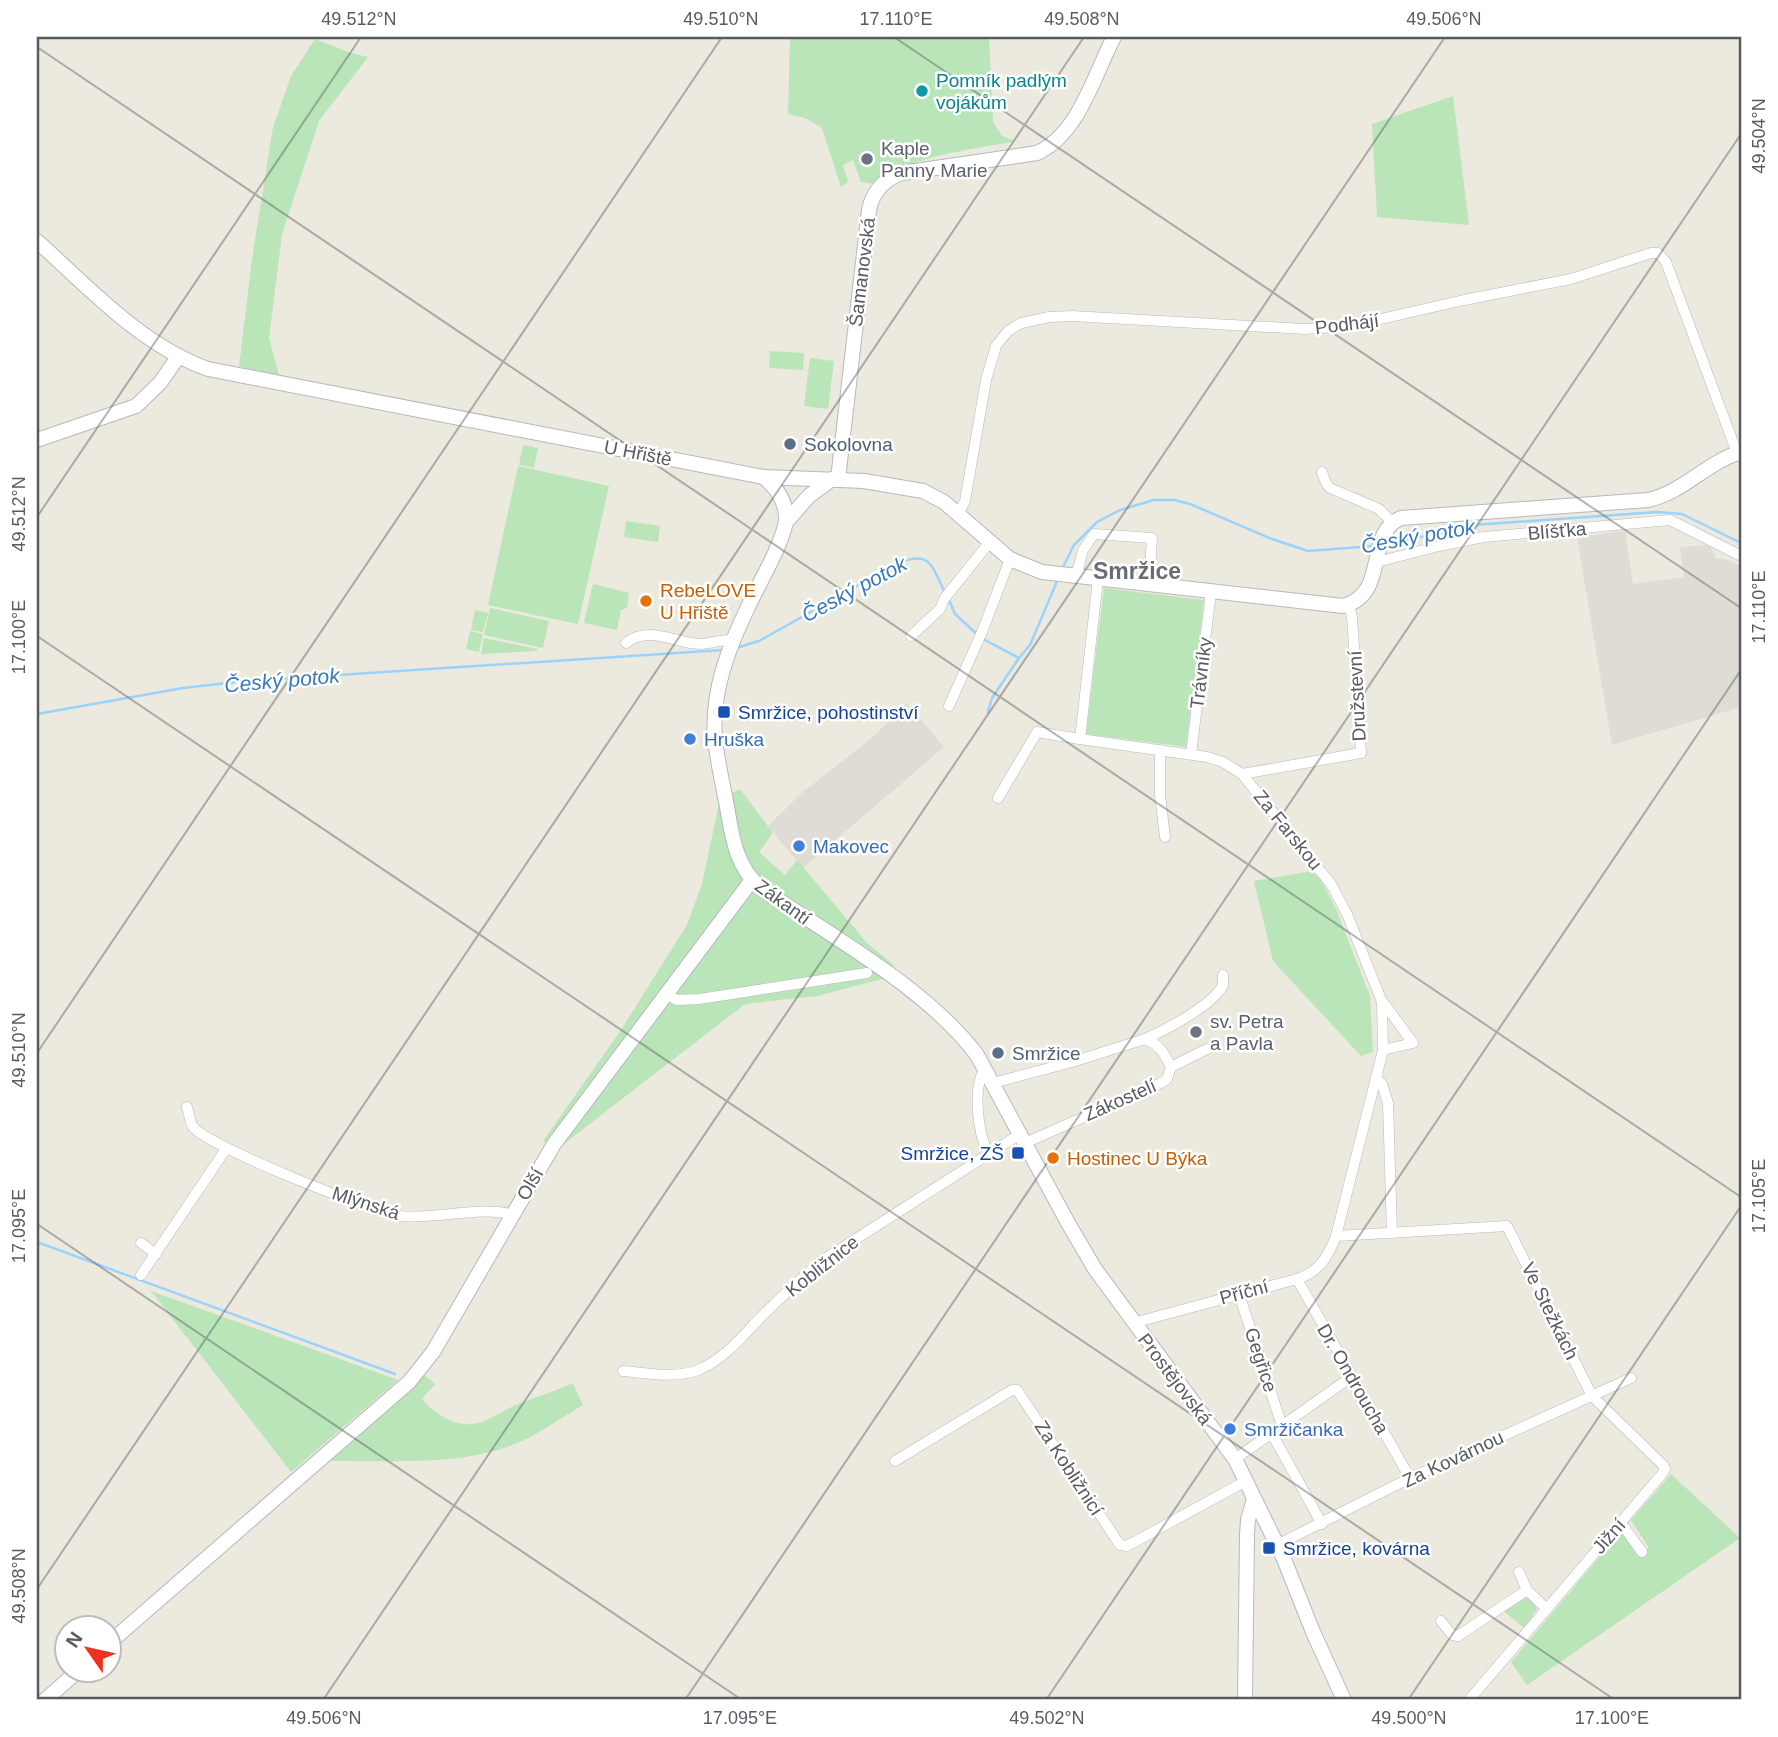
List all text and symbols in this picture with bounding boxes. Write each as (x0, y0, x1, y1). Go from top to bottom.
text: 49.512°N (321, 9, 397, 29)
text: 49.510°N (683, 9, 759, 29)
text: 17.110°E (860, 9, 932, 29)
text: 49.508°N (1044, 9, 1120, 29)
text: 49.506°N (1406, 9, 1482, 29)
place label: Pomník padlým vojákům (936, 70, 1067, 113)
marker: Pomník padlým vojákům (914, 83, 930, 99)
text: 49.504°N (1749, 98, 1769, 174)
place label: Kaple Panny Marie (881, 138, 988, 181)
marker: Kaple Panny Marie (859, 151, 875, 167)
street label: Šamanovská (845, 216, 879, 328)
street label: Podhájí (1314, 310, 1381, 338)
place label: Sokolovna (804, 434, 893, 455)
street label: U Hřiště (602, 436, 674, 470)
marker: Sokolovna (782, 436, 798, 452)
text: 49.512°N (9, 476, 29, 552)
water label: Český potok (1359, 514, 1478, 557)
street label: Blíšťka (1527, 518, 1588, 544)
water label: Český potok (798, 551, 912, 626)
district label: Smržice (1093, 558, 1181, 584)
text: 17.110°E (1749, 571, 1769, 643)
place label: RebeLOVE U Hřiště (660, 580, 756, 623)
marker: RebeLOVE U Hřiště (638, 593, 654, 609)
text: 17.100°E (9, 600, 29, 674)
street label: Trávníky (1186, 635, 1216, 710)
street label: Družstevní (1344, 649, 1370, 742)
water label: Český potok (223, 663, 342, 696)
place label: Smržice, pohostinství (738, 702, 919, 723)
marker: Smržice, pohostinství (716, 704, 732, 720)
place label: Hruška (704, 729, 765, 750)
marker: Hruška (682, 731, 698, 747)
street label: Za Farskou (1250, 786, 1326, 874)
place label: Makovec (813, 836, 889, 857)
marker: Makovec (791, 838, 807, 854)
street label: Zákantí (751, 875, 815, 930)
place label: sv. Petra a Pavla (1210, 1011, 1284, 1054)
text: 49.510°N (9, 1012, 29, 1088)
marker: sv. Petra a Pavla (1188, 1024, 1204, 1040)
place label: Smržice (1012, 1043, 1081, 1064)
marker: Smržice (990, 1045, 1006, 1061)
street label: Zákostelí (1081, 1074, 1160, 1125)
place label: Smržice, ZŠ (901, 1143, 1004, 1164)
marker: Smržice, ZŠ (1010, 1145, 1026, 1161)
place label: Hostinec U Býka (1067, 1148, 1208, 1169)
marker: Hostinec U Býka (1045, 1150, 1061, 1166)
text: 17.105°E (1749, 1159, 1769, 1233)
street label: Olší (512, 1163, 548, 1204)
street label: Mlýnská (330, 1182, 403, 1224)
text: 17.095°E (9, 1189, 29, 1263)
street label: Kobližnice (781, 1231, 863, 1301)
street label: Ve Stežkách (1517, 1259, 1583, 1363)
street label: Příční (1217, 1275, 1271, 1309)
street label: Dr. Ondroucha (1313, 1320, 1393, 1438)
street label: Gegřice (1241, 1325, 1281, 1395)
street label: Prostějovská (1134, 1329, 1216, 1429)
street label: Za Kobližnicí (1031, 1417, 1108, 1520)
place label: Smržičanka (1244, 1419, 1344, 1440)
marker: Smržičanka (1222, 1421, 1238, 1437)
street label: Za Kovárnou (1399, 1426, 1507, 1492)
street label: Jižní (1588, 1514, 1630, 1558)
place label: Smržice, kovárna (1283, 1538, 1430, 1559)
marker: Smržice, kovárna (1261, 1540, 1277, 1556)
text: 49.508°N (9, 1548, 29, 1624)
north arrow (52, 1614, 122, 1684)
text: N (62, 1628, 87, 1651)
text: 49.506°N (286, 1708, 362, 1728)
text: 17.095°E (703, 1708, 777, 1728)
text: 49.502°N (1009, 1708, 1085, 1728)
text: 49.500°N (1371, 1708, 1447, 1728)
text: 17.100°E (1575, 1708, 1649, 1728)

